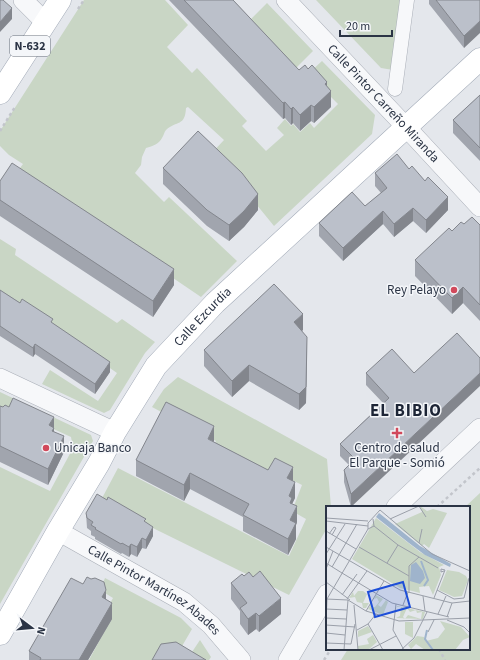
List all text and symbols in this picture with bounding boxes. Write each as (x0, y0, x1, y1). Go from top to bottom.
scale bar (340, 12, 392, 38)
text: 20 m (346, 18, 370, 35)
road number: N-632 (10, 36, 50, 56)
street label: Calle Pintor Carreño Miranda (323, 40, 443, 166)
place label: Rey Pelayo (387, 281, 446, 299)
street label: Calle Ezcurdia (170, 283, 236, 351)
marker: Rey Pelayo (449, 285, 459, 295)
district label: EL BIBIO (370, 399, 442, 423)
marker: Centro de salud El Parque - Somió (391, 427, 403, 439)
place label: Unicaja Banco (54, 439, 131, 457)
place label: Centro de salud El Parque - Somió (349, 439, 445, 472)
marker: Unicaja Banco (41, 443, 51, 453)
inset map (326, 506, 470, 650)
street label: Calle Pintor Martínez Abades (84, 540, 225, 639)
north arrow (12, 608, 52, 648)
text: N (33, 625, 49, 636)

